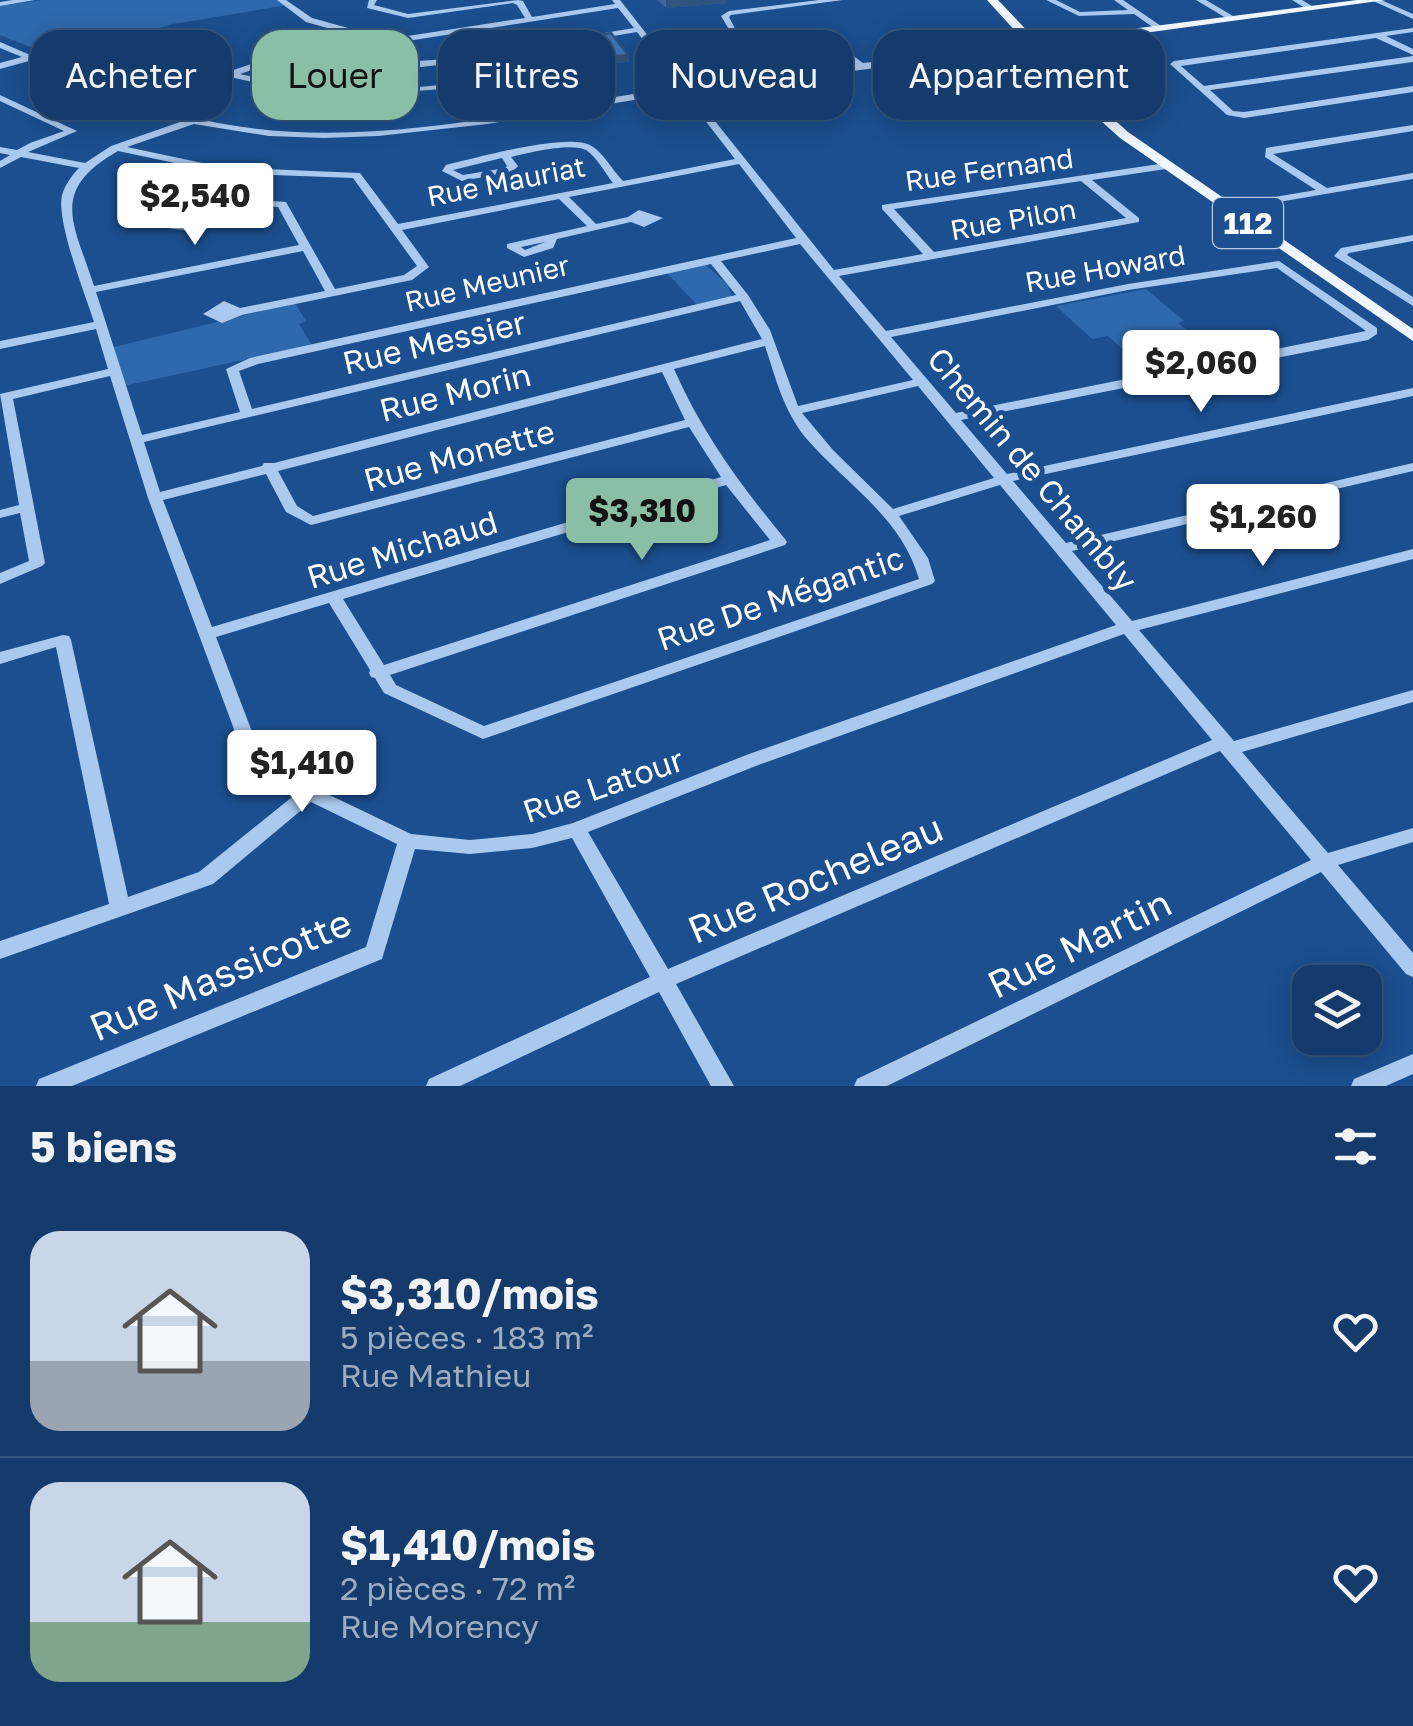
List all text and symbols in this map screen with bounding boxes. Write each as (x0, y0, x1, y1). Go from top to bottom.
chip: Acheter (30, 30, 232, 120)
chip: Louer (252, 30, 418, 120)
chip: Filtres (438, 30, 615, 120)
chip: Nouveau (635, 30, 853, 120)
chip: Appartement (873, 30, 1165, 120)
street label: Rue Fernand (903, 141, 1075, 197)
street label: Rue Mauriat (424, 149, 588, 213)
pin: $2,540 (114, 163, 276, 248)
text: $2,540 (139, 176, 251, 214)
street label: Rue Pilon (947, 192, 1079, 246)
road number: 112 (1213, 198, 1283, 248)
street label: Rue Howard (1022, 238, 1188, 298)
street label: Rue Meunier (402, 248, 573, 318)
street label: Rue Messier (339, 302, 529, 382)
pin: $2,060 (1120, 330, 1282, 415)
street label: Chemin de Chambly (920, 340, 1146, 598)
text: $2,060 (1144, 343, 1258, 381)
street label: Rue Morin (375, 355, 535, 429)
street label: Rue Monette (359, 411, 559, 499)
pin: $3,310 (561, 478, 723, 563)
pin: $1,260 (1182, 484, 1344, 569)
text: $3,310 (588, 491, 696, 529)
text: $1,260 (1209, 497, 1317, 535)
street label: Rue Michaud (302, 502, 502, 596)
street label: Rue De Mégantic (652, 538, 908, 658)
pin: $1,410 (221, 730, 383, 815)
street label: Rue Latour (518, 740, 688, 830)
text: $1,410 (249, 743, 355, 781)
street label: Rue Rocheleau (681, 804, 949, 952)
street label: Rue Martin (980, 879, 1178, 1007)
street label: Rue Massicotte (82, 899, 358, 1049)
map controls (1292, 965, 1382, 1055)
button: layers (1292, 965, 1382, 1055)
icon: filters (1328, 1119, 1383, 1174)
text: 5 biens (30, 1121, 177, 1171)
text: $3,310/mois (340, 1268, 599, 1318)
icon: home (110, 1271, 230, 1391)
icon: heart (1328, 1304, 1383, 1359)
text: 5 pièces · 183 m² (340, 1318, 594, 1356)
text: Rue Mathieu (340, 1356, 531, 1394)
text: $1,410/mois (340, 1519, 596, 1569)
icon: home (110, 1522, 230, 1642)
icon: heart (1328, 1555, 1383, 1610)
text: 2 pièces · 72 m² (340, 1569, 575, 1607)
text: Rue Morency (340, 1607, 539, 1645)

